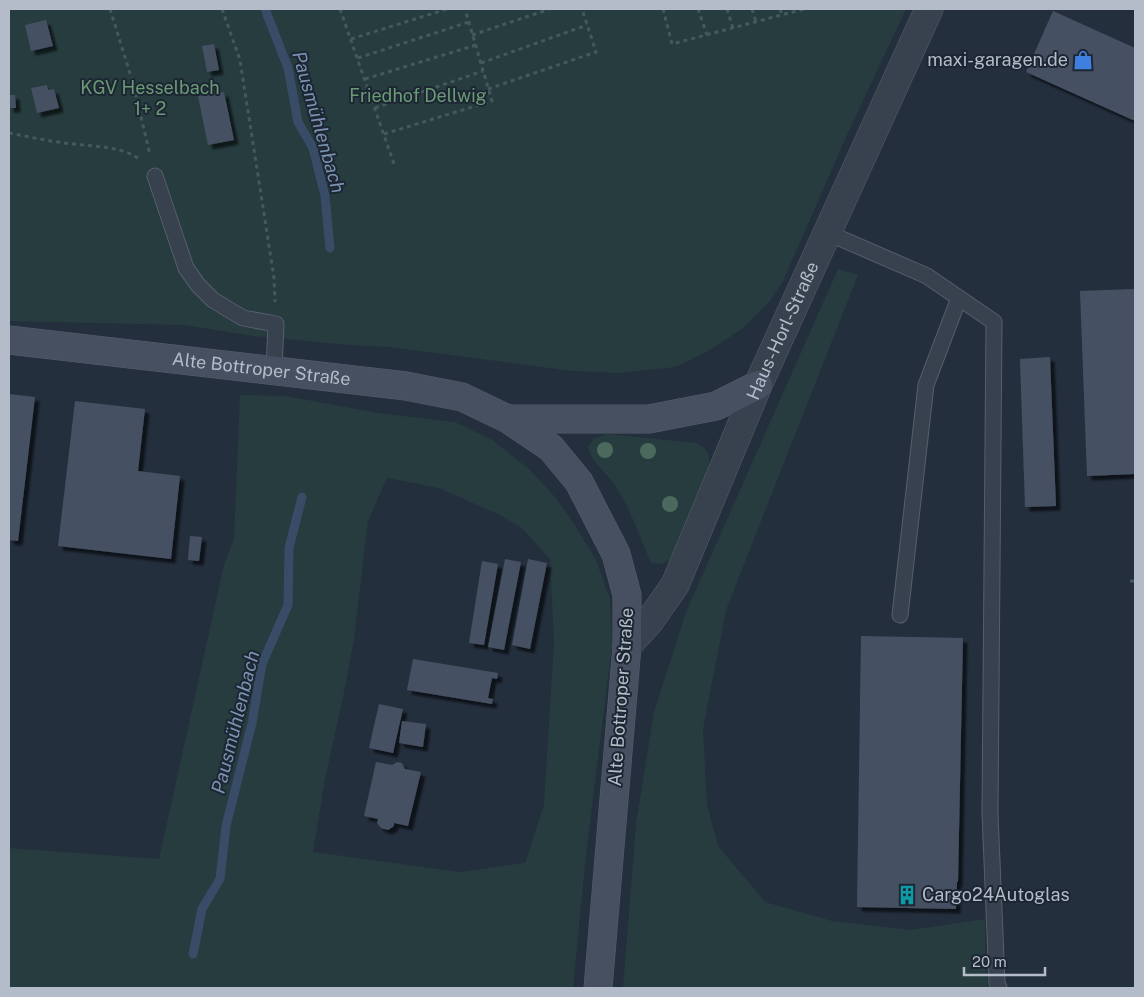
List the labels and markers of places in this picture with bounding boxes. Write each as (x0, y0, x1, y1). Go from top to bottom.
place label: maxi-garagen.de (927, 49, 1068, 70)
shop icon: maxi-garagen.de (1072, 49, 1094, 71)
building icon: Cargo24Autoglas (896, 884, 918, 906)
place label: Cargo24Autoglas (922, 884, 1070, 905)

